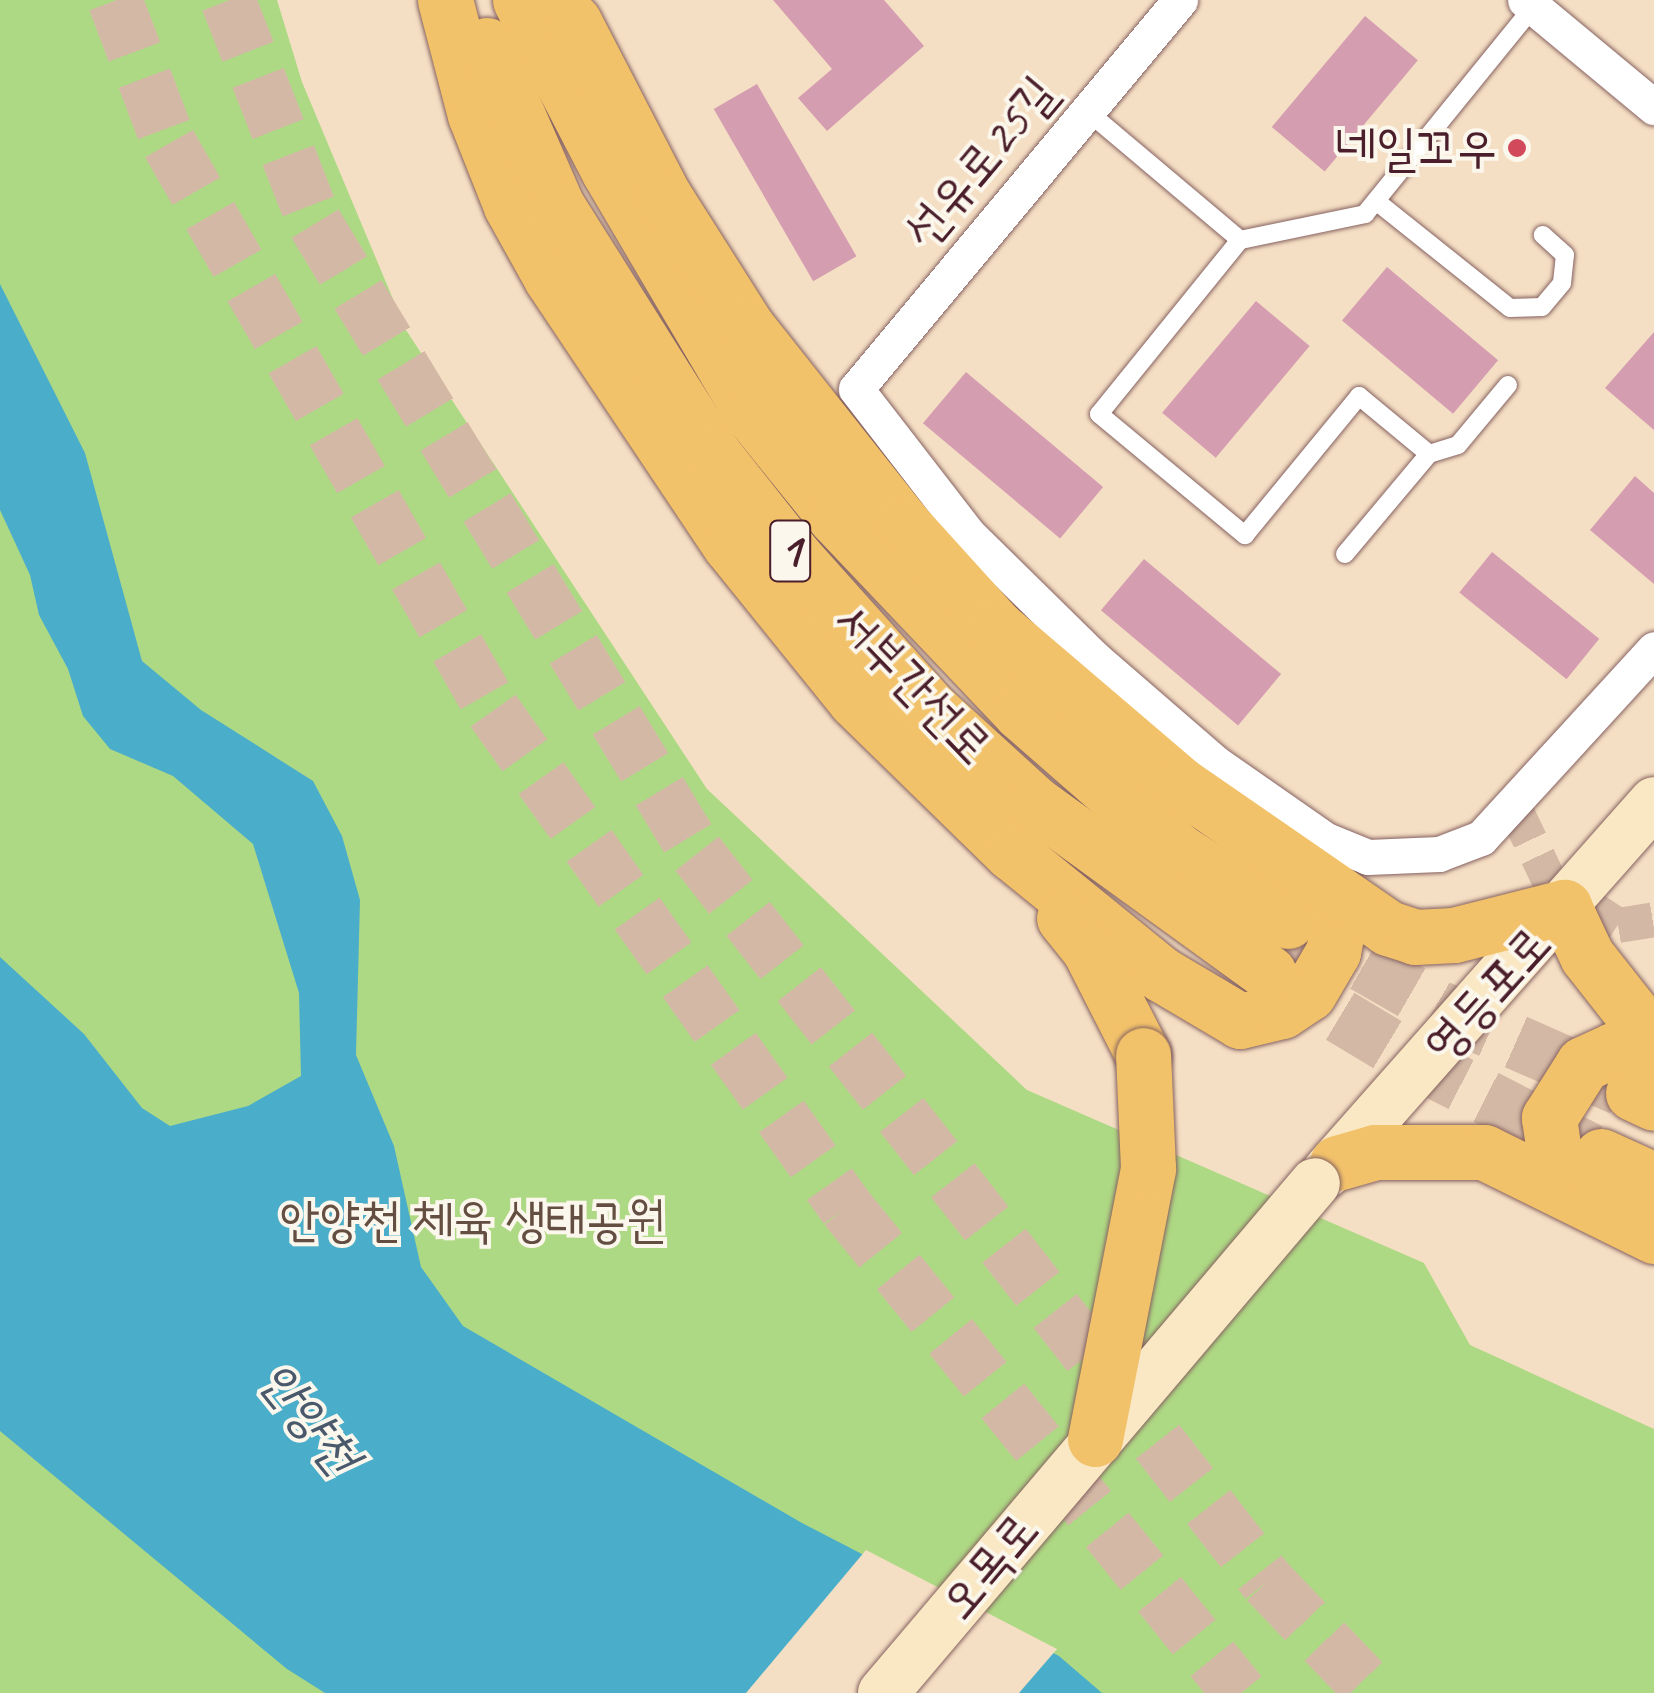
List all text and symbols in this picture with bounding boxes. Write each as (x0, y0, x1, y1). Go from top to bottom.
street label: 선유로25길 (891, 64, 1069, 260)
place label: 네일꼬우 (1336, 118, 1497, 178)
marker: 네일꼬우 (1506, 137, 1528, 159)
road number: 1 (768, 508, 812, 594)
street label: 서부간선로 (822, 590, 1004, 776)
street label: 영등포로 (1411, 914, 1563, 1074)
park label: 안양천 체육 생태공원 (280, 1190, 666, 1250)
water label: 안양천 (245, 1350, 373, 1486)
street label: 오목로 (927, 1500, 1051, 1632)

